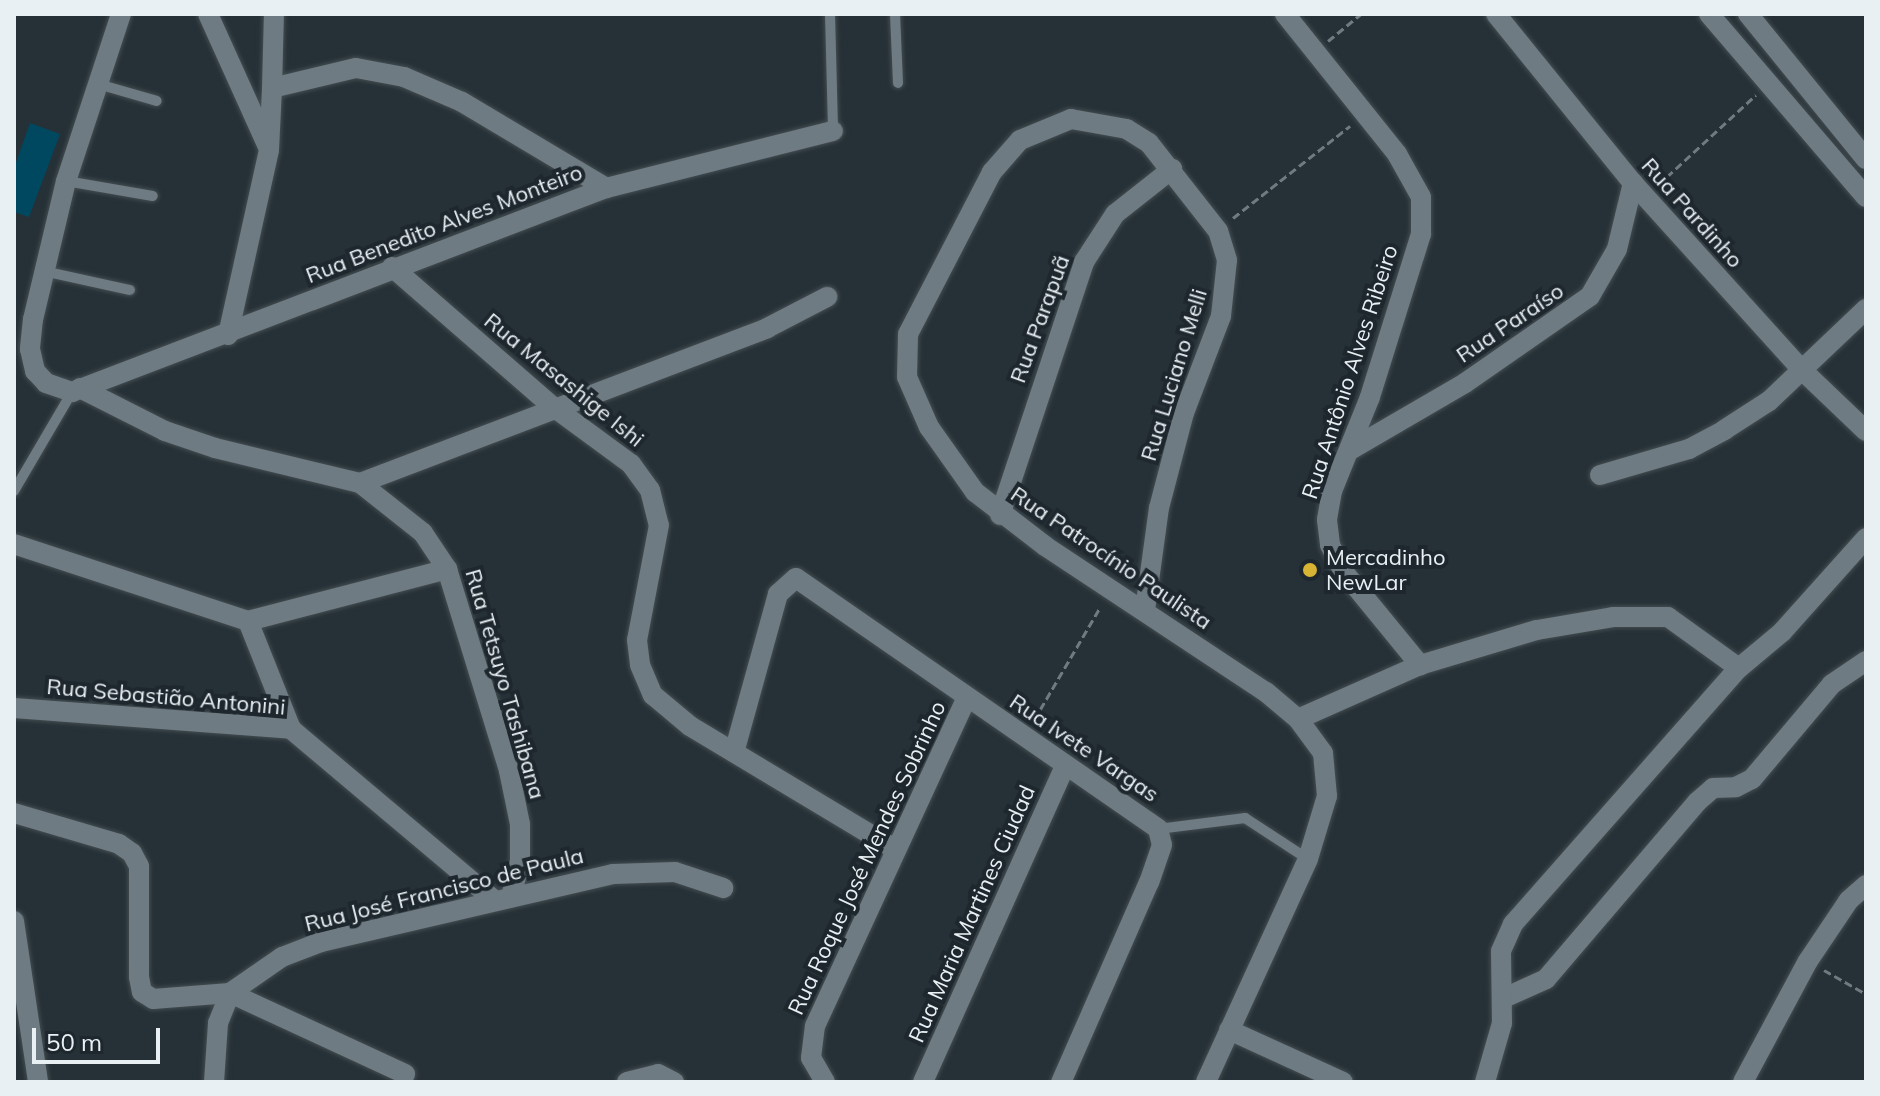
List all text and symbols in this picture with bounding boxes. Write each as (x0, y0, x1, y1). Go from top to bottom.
street label: Rua Pardinho (1636, 153, 1748, 273)
street label: Rua Benedito Alves Monteiro (302, 159, 586, 289)
street label: Rua Antônio Alves Ribeiro (1296, 242, 1404, 502)
street label: Rua Parapuã (1005, 252, 1075, 386)
street label: Rua Paraíso (1451, 277, 1569, 369)
street label: Rua Luciano Melli (1135, 286, 1213, 464)
street label: Rua Masashige Ishi (479, 308, 649, 452)
street label: Rua Patrocínio Paulista (1006, 481, 1216, 635)
place label: Mercadinho NewLar (1326, 544, 1445, 596)
marker: Mercadinho NewLar (1301, 561, 1319, 579)
street label: Rua Tetsuyo Tashibana (460, 566, 550, 802)
street label: Rua Sebastião Antonini (45, 673, 287, 721)
street label: Rua Ivete Vargas (1005, 688, 1163, 808)
street label: Rua Roque José Mendes Sobrinho (783, 697, 951, 1019)
street label: Rua Maria Martines Ciudad (903, 781, 1041, 1047)
street label: Rua José Francisco de Paula (302, 843, 586, 937)
scale bar (36, 1012, 164, 1062)
text: 50 m (46, 1027, 102, 1057)

